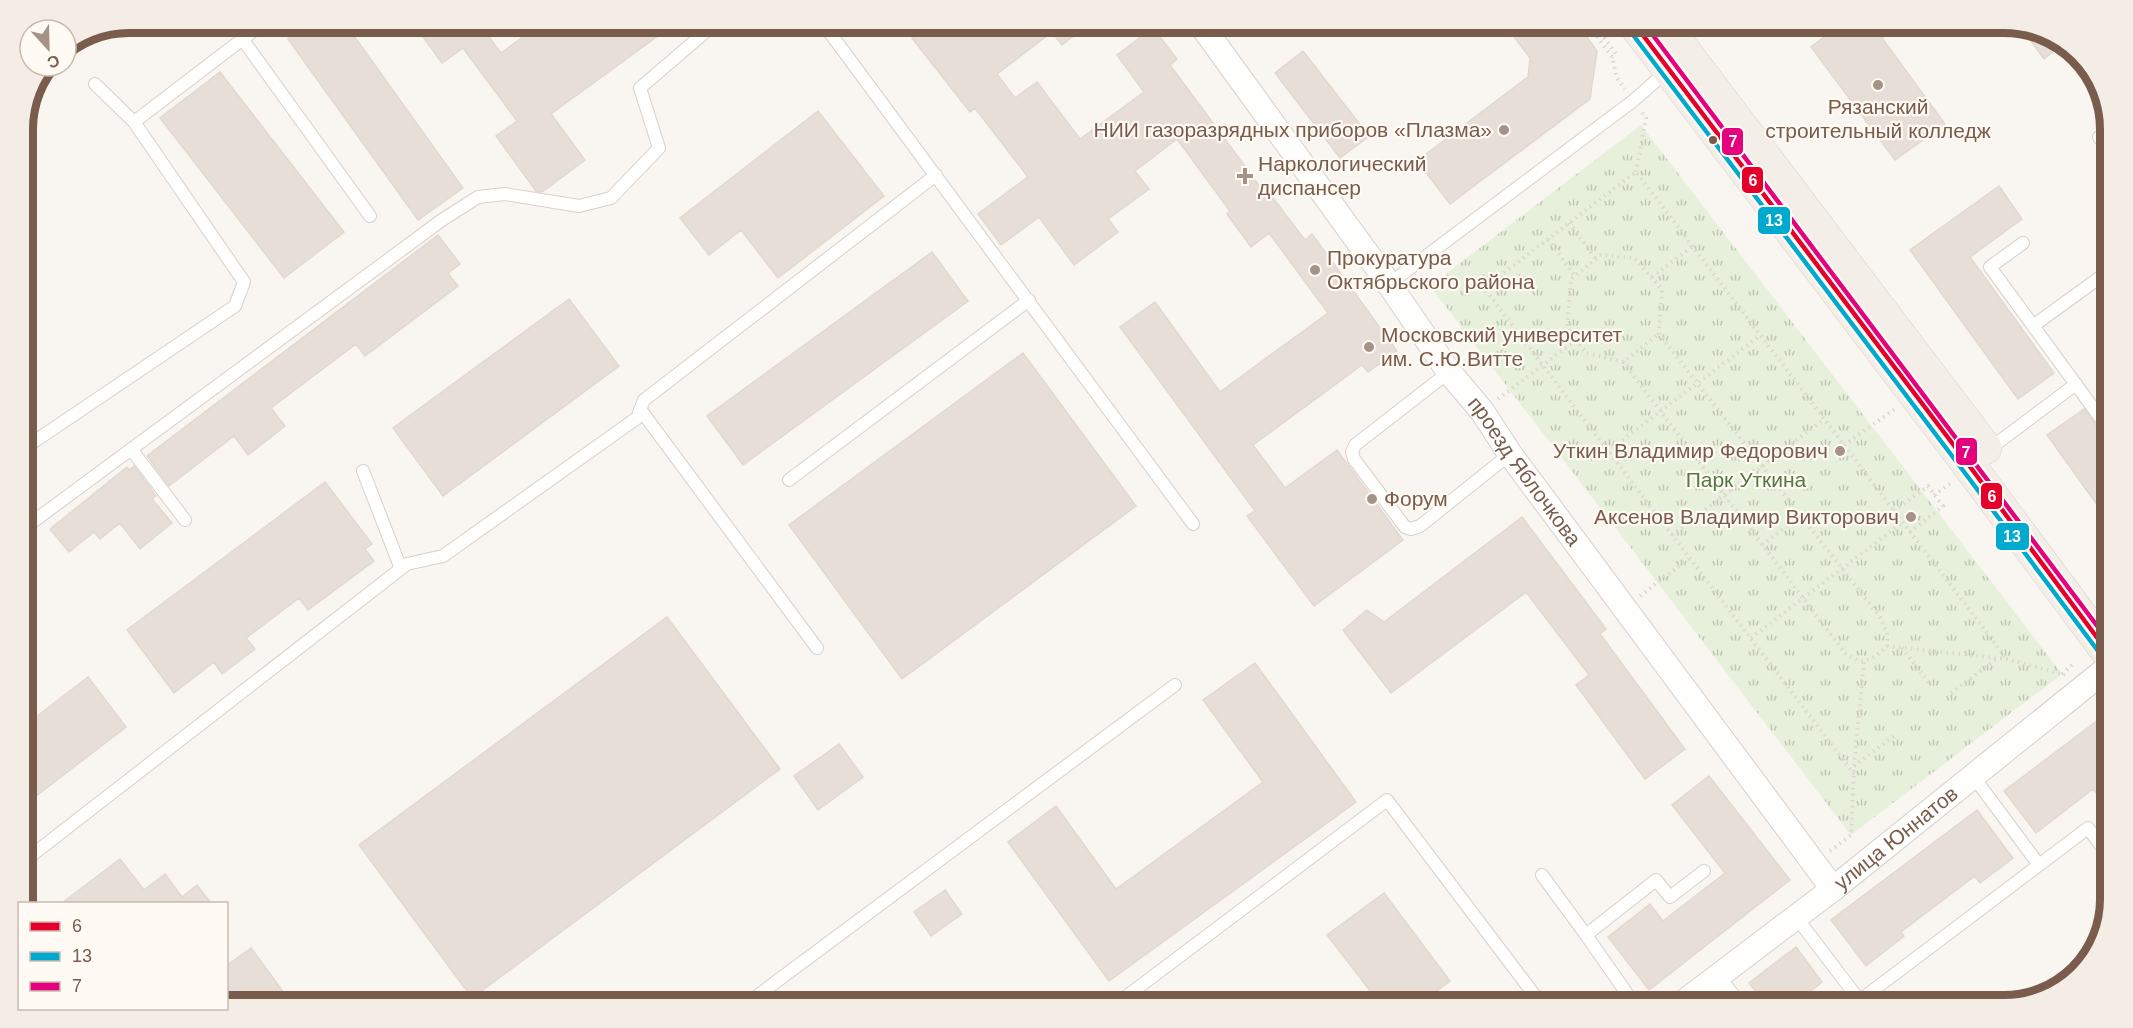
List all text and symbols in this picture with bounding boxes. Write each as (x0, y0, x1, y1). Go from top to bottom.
north arrow (18, 18, 78, 78)
text: С (44, 51, 62, 72)
marker: Рязанский строительный колледж (1871, 78, 1885, 92)
place label: Рязанский строительный колледж (1765, 95, 1991, 142)
place label: НИИ газоразрядных приборов «Плазма» (1094, 118, 1492, 141)
marker: НИИ газоразрядных приборов «Плазма» (1497, 123, 1511, 137)
line badge: 7 (1721, 127, 1744, 156)
text: 7 (1729, 133, 1738, 150)
unlabelled marker (1707, 134, 1719, 146)
place label: Наркологический диспансер (1258, 152, 1427, 199)
line badge: 6 (1741, 166, 1764, 194)
marker: Наркологический диспансер (1236, 167, 1254, 185)
text: 6 (1749, 172, 1758, 189)
line badge: 13 (1757, 206, 1791, 235)
text: 13 (1765, 212, 1783, 229)
place label: Прокуратура Октябрьского района (1327, 246, 1535, 293)
marker: Прокуратура Октябрьского района (1308, 263, 1322, 277)
place label: Московский университет им. С.Ю.Витте (1381, 323, 1623, 370)
marker: Московский университет им. С.Ю.Витте (1362, 340, 1376, 354)
street label: проезд Яблочкова (1464, 392, 1586, 550)
line badge: 7 (1955, 437, 1978, 466)
place label: Уткин Владимир Федорович (1553, 439, 1828, 462)
marker: Уткин Владимир Федорович (1833, 444, 1847, 458)
text: 7 (1962, 444, 1971, 461)
park label: Парк Уткина (1686, 468, 1807, 491)
line badge: 6 (1980, 482, 2003, 510)
place label: Форум (1384, 487, 1448, 510)
text: 6 (1988, 488, 1997, 505)
marker: Форум (1365, 492, 1379, 506)
place label: Аксенов Владимир Викторович (1594, 505, 1899, 528)
marker: Аксенов Владимир Викторович (1904, 510, 1918, 524)
line badge: 13 (1995, 522, 2030, 551)
text: 13 (2003, 528, 2021, 545)
street label: улица Юннатов (1830, 781, 1962, 894)
legend (18, 902, 228, 1010)
text: 6 (72, 916, 82, 936)
text: 13 (72, 946, 92, 966)
text: 7 (72, 976, 82, 996)

